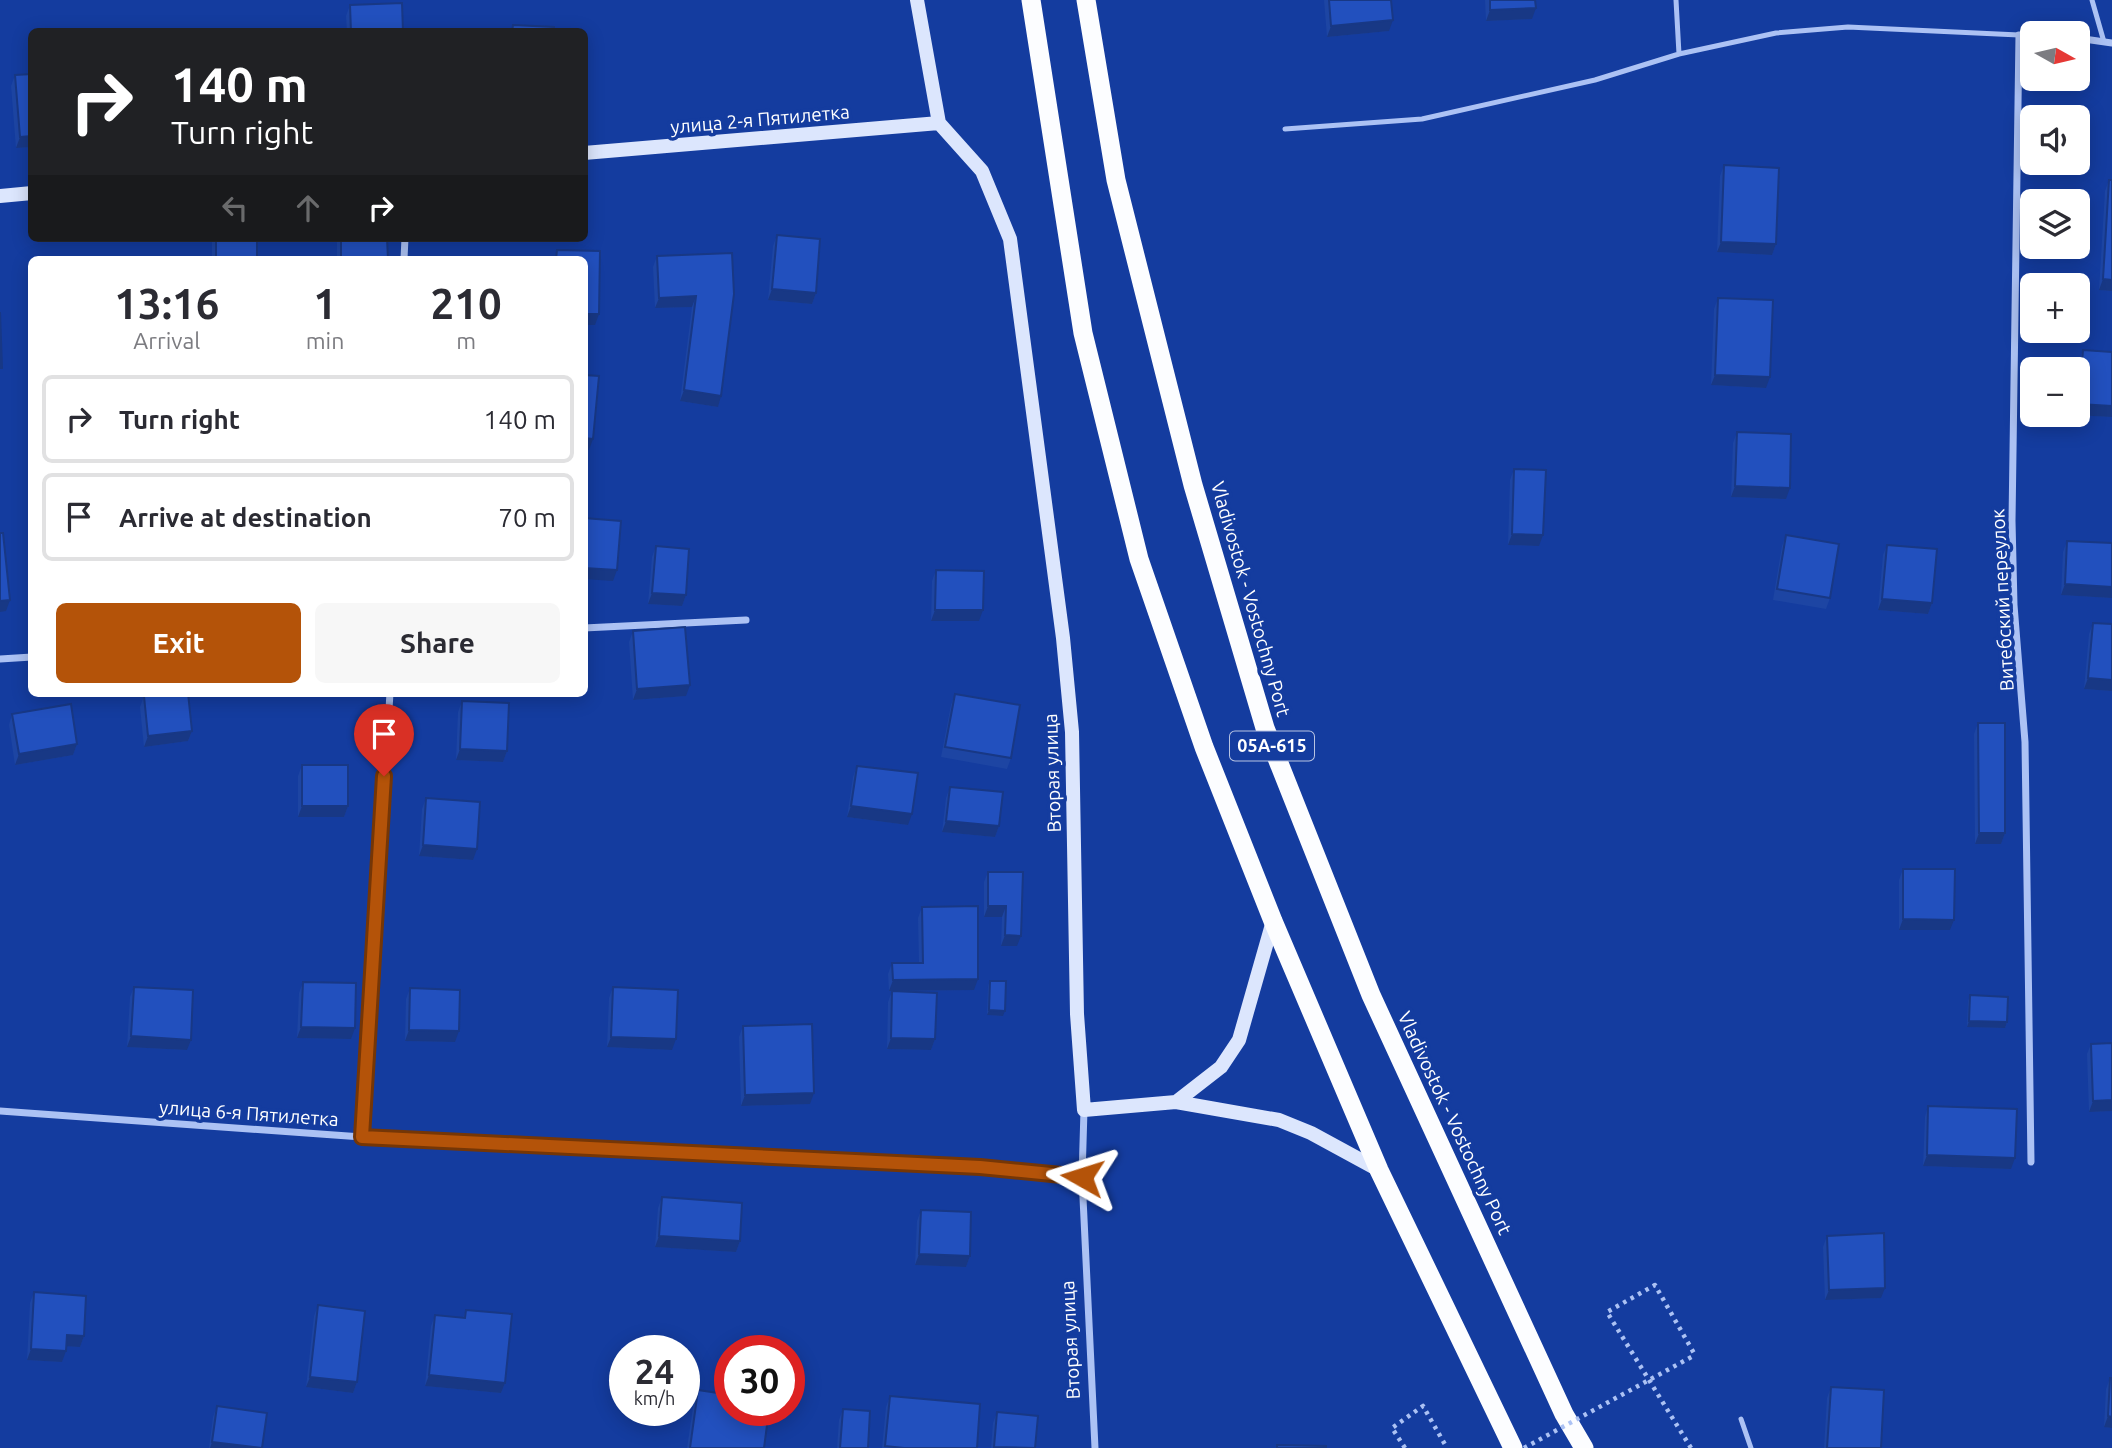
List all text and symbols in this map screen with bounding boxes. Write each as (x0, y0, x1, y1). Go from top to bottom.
north arrow (2020, 21, 2090, 91)
map controls (2020, 21, 2090, 427)
icon: right (56, 56, 147, 147)
text: 140 m (171, 56, 308, 111)
street label: улица 2-я Пятилетка (670, 100, 850, 138)
button: sound (2020, 105, 2090, 175)
text: Turn right (171, 114, 313, 150)
icon: left (216, 189, 254, 227)
icon: ahead (289, 189, 327, 227)
icon: right (362, 189, 400, 227)
button: layers (2020, 189, 2090, 259)
button: + (2020, 273, 2090, 343)
text: 13:16 (114, 280, 219, 327)
text: 1 (313, 280, 337, 327)
text: 210 (431, 280, 502, 327)
text: Arrival (133, 328, 200, 353)
text: min (306, 328, 344, 353)
text: m (456, 328, 476, 353)
button: − (2020, 357, 2090, 427)
icon: right (60, 400, 98, 438)
text: Turn right (119, 405, 240, 434)
text: 140 m (484, 405, 556, 434)
street label: Vladivostok - Vostochny Port (1207, 479, 1295, 720)
icon: arrive (60, 498, 98, 536)
text: Arrive at destination (119, 503, 372, 532)
text: 70 m (498, 503, 556, 532)
street label: Витебский переулок (1986, 508, 2018, 692)
button: Exit (56, 603, 301, 683)
button: Share (315, 603, 560, 683)
pin (354, 704, 414, 776)
street label: Вторая улица (1039, 713, 1065, 833)
icon: arrive (365, 715, 403, 753)
road number: 05А-615 (1230, 732, 1314, 760)
street label: Vladivostok - Vostochny Port (1394, 1008, 1517, 1239)
street label: улица 6-я Пятилетка (159, 1096, 339, 1130)
position arrow (1045, 1140, 1119, 1214)
street label: Вторая улица (1056, 1280, 1084, 1400)
speed limit sign: 30 (714, 1335, 805, 1426)
text: 24 (635, 1351, 674, 1391)
text: km/h (634, 1388, 675, 1408)

